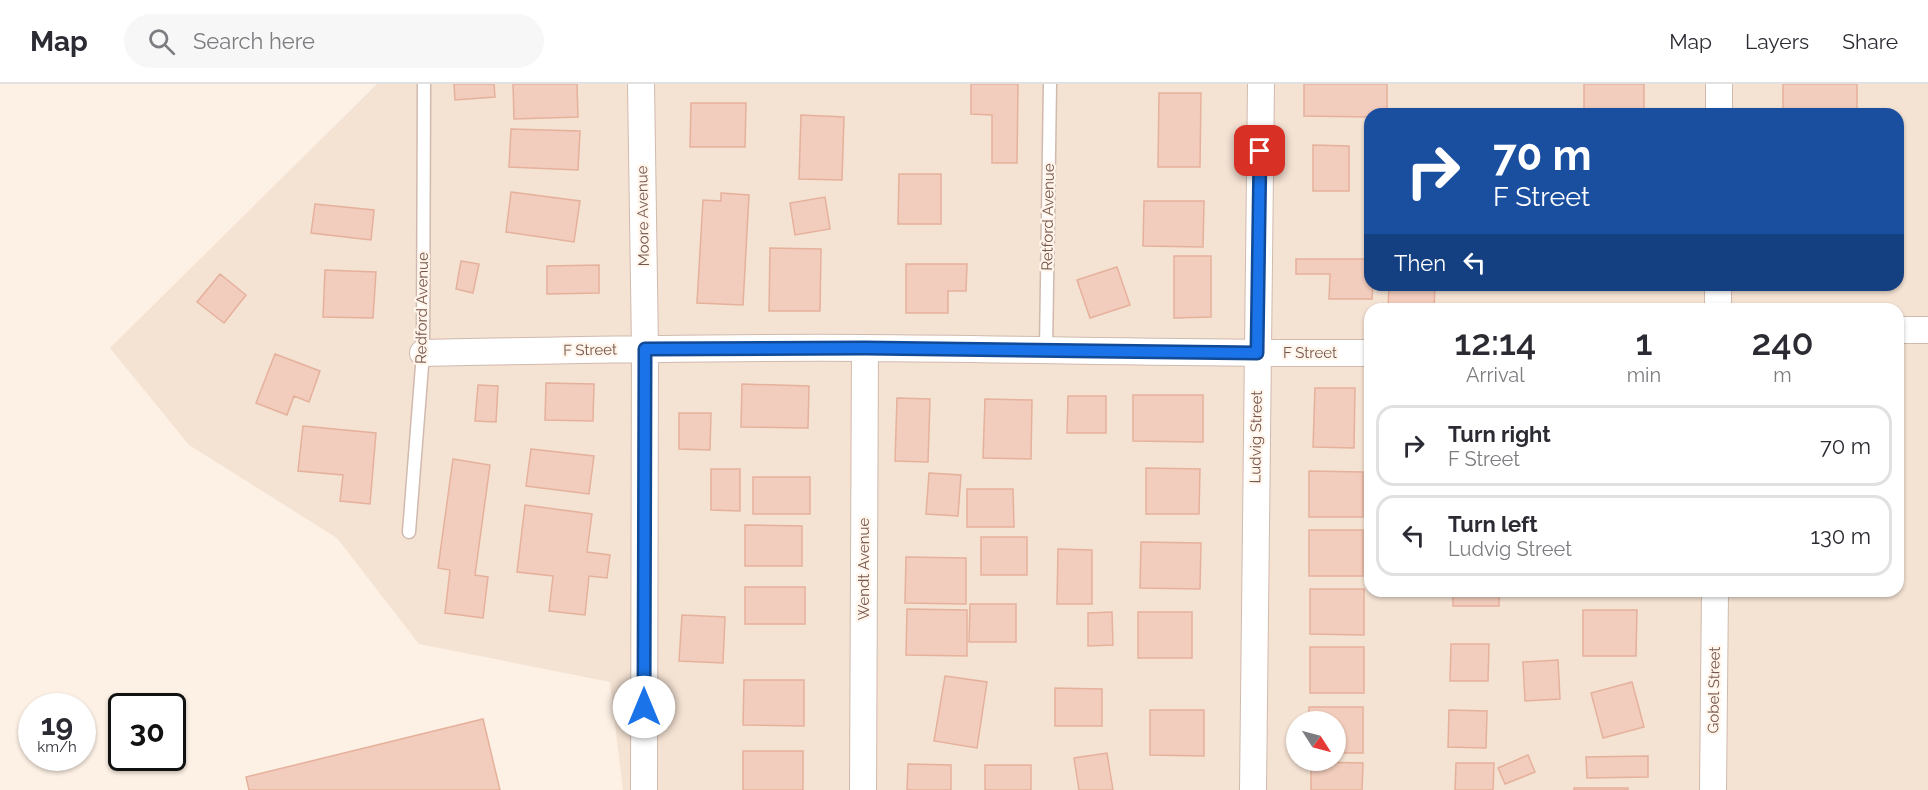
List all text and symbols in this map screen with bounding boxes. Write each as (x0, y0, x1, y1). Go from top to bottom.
search box (124, 14, 544, 68)
text: Map (30, 25, 88, 58)
icon: search (145, 25, 178, 58)
text: Search here (193, 28, 315, 54)
text: Map (1669, 29, 1712, 54)
text: Layers (1745, 29, 1809, 54)
text: Share (1842, 29, 1898, 54)
pin (1234, 125, 1285, 176)
text: 70 m (1493, 131, 1592, 180)
icon: right (1394, 132, 1472, 210)
icon: arrive (1243, 134, 1276, 167)
street label: Retford Avenue (1038, 163, 1058, 271)
street label: Moore Avenue (633, 165, 653, 267)
text: F Street (1493, 181, 1590, 212)
icon: left (1458, 246, 1491, 279)
text: Then (1394, 250, 1446, 276)
street label: Redford Avenue (412, 252, 432, 364)
text: 12:14 (1454, 321, 1536, 363)
text: 1 (1635, 321, 1652, 363)
text: 240 (1751, 321, 1814, 363)
street label: F Street (563, 341, 617, 359)
street label: F Street (1283, 344, 1337, 362)
text: Arrival (1466, 363, 1525, 387)
text: min (1627, 363, 1661, 387)
text: m (1773, 363, 1792, 387)
street label: Ludvig Street (1246, 390, 1266, 484)
text: Turn right (1448, 421, 1551, 447)
icon: right (1397, 429, 1430, 462)
text: 70 m (1820, 433, 1871, 459)
text: F Street (1448, 447, 1520, 471)
text: Turn left (1448, 511, 1538, 537)
street label: Wendt Avenue (855, 518, 873, 620)
icon: left (1397, 519, 1430, 552)
text: 130 m (1811, 523, 1871, 549)
text: Ludvig Street (1448, 537, 1572, 561)
street label: Gobel Street (1704, 646, 1724, 734)
position arrow (612, 675, 676, 739)
speed limit sign: 30 (108, 693, 186, 771)
text: 19 (41, 707, 73, 742)
north arrow (1286, 711, 1346, 771)
map controls (1286, 711, 1346, 771)
text: km/h (37, 738, 77, 756)

